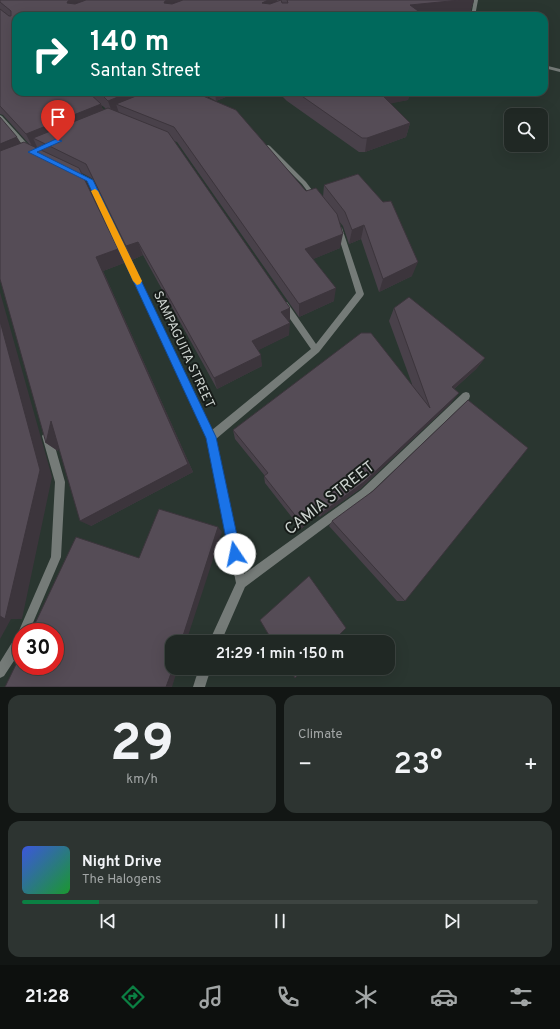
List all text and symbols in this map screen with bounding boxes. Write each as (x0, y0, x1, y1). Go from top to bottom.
text: 140 m (90, 25, 169, 61)
icon: right (24, 28, 76, 80)
text: Santan Street (90, 60, 201, 83)
pin (41, 100, 75, 141)
icon: arrive (47, 106, 69, 128)
map controls (504, 108, 548, 152)
button: search (504, 108, 548, 152)
street label: SAMPAGUITA STREET (149, 289, 217, 411)
street label: CAMIA STREET (281, 457, 379, 540)
position arrow (214, 533, 256, 575)
speed limit sign: 30 (12, 623, 64, 675)
text: 21:29 · 1 min · 150 m (216, 645, 344, 664)
text: 29 (110, 713, 174, 779)
text: Climate (298, 727, 343, 743)
text: 23° (394, 747, 442, 784)
text: − (298, 752, 312, 779)
text: + (524, 752, 538, 779)
text: km/h (126, 772, 158, 788)
text: Night Drive (82, 853, 162, 872)
text: The Halogens (82, 872, 161, 888)
icon: previous (97, 910, 119, 932)
icon: pause (269, 910, 291, 932)
icon: next (441, 910, 463, 932)
icon: directions (119, 983, 147, 1011)
icon: music (197, 983, 225, 1011)
icon: phone (274, 983, 302, 1011)
icon: climate (352, 983, 380, 1011)
icon: car (430, 983, 458, 1011)
icon: filters (507, 983, 535, 1011)
text: 21:28 (25, 986, 70, 1009)

